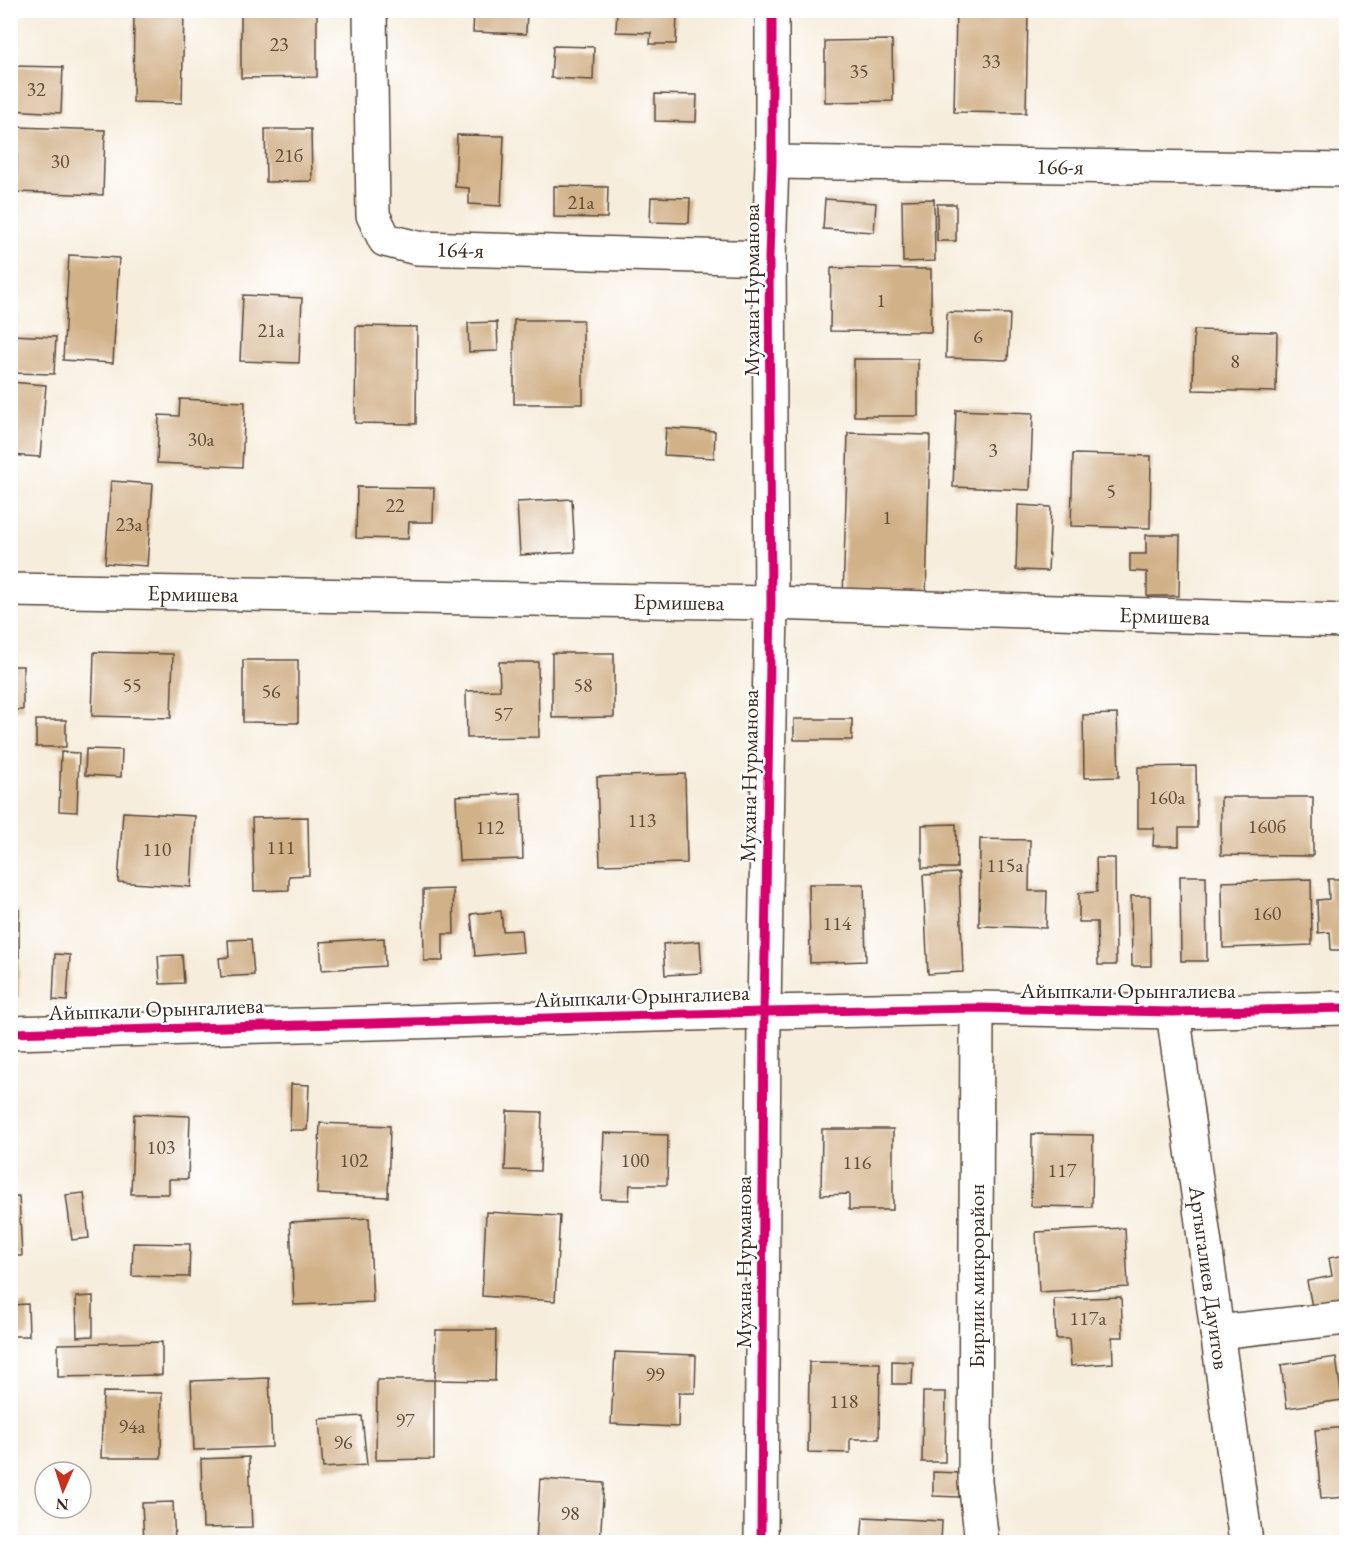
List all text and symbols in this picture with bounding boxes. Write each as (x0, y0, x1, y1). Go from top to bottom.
house number: 23 (269, 31, 289, 57)
house number: 33 (981, 48, 1001, 74)
house number: 35 (849, 58, 869, 84)
house number: 32 (26, 76, 46, 102)
house number: 21б (275, 142, 303, 168)
house number: 30 (50, 148, 70, 174)
street label: 166-я (1036, 151, 1084, 181)
house number: 21а (567, 189, 595, 215)
street label: Мухана Нурманова (737, 203, 766, 376)
street label: 164-я (436, 234, 485, 264)
house number: 1 (876, 287, 886, 313)
house number: 21а (257, 317, 285, 343)
house number: 6 (973, 323, 983, 349)
house number: 8 (1230, 348, 1240, 374)
house number: 30а (187, 426, 215, 452)
house number: 3 (988, 437, 998, 463)
house number: 5 (1106, 478, 1116, 504)
house number: 22 (385, 492, 405, 518)
house number: 1 (882, 504, 892, 530)
house number: 23а (115, 511, 143, 537)
street label: Ермишева (147, 578, 239, 608)
street label: Ермишева (633, 586, 725, 617)
street label: Ермишева (1119, 599, 1211, 631)
house number: 55 (122, 672, 142, 698)
house number: 58 (573, 672, 593, 698)
house number: 56 (261, 678, 281, 704)
street label: Мухана Нурманова (733, 689, 765, 863)
house number: 57 (493, 701, 513, 727)
house number: 160а (1149, 784, 1185, 810)
house number: 113 (628, 807, 656, 833)
house number: 160б (1248, 813, 1286, 839)
house number: 112 (476, 814, 505, 840)
house number: 111 (267, 834, 295, 860)
house number: 110 (143, 836, 172, 862)
house number: 115а (987, 852, 1023, 878)
house number: 160 (1253, 900, 1282, 926)
house number: 114 (823, 910, 852, 936)
street label: Айыпкали Орынгалиева (1019, 976, 1236, 1005)
street label: Айыпкали Орынгалиева (533, 978, 750, 1014)
street label: Айыпкали Орынгалиева (47, 991, 264, 1027)
house number: 103 (147, 1134, 175, 1160)
house number: 102 (340, 1147, 369, 1173)
house number: 100 (621, 1147, 650, 1173)
house number: 116 (843, 1149, 872, 1175)
house number: 117 (1048, 1157, 1077, 1183)
street label: Мухана Нурманова (729, 1175, 758, 1348)
street label: Артыгалиев Дауитов (1182, 1183, 1237, 1371)
street label: Бирлик микрорайон (962, 1184, 991, 1368)
house number: 117а (1070, 1305, 1106, 1331)
house number: 99 (645, 1361, 665, 1387)
house number: 118 (830, 1388, 858, 1414)
house number: 97 (395, 1407, 415, 1433)
house number: 94а (118, 1413, 146, 1439)
house number: 96 (333, 1429, 353, 1455)
north arrow (33, 1460, 93, 1520)
text: N (55, 1494, 69, 1515)
house number: 98 (560, 1500, 580, 1526)

